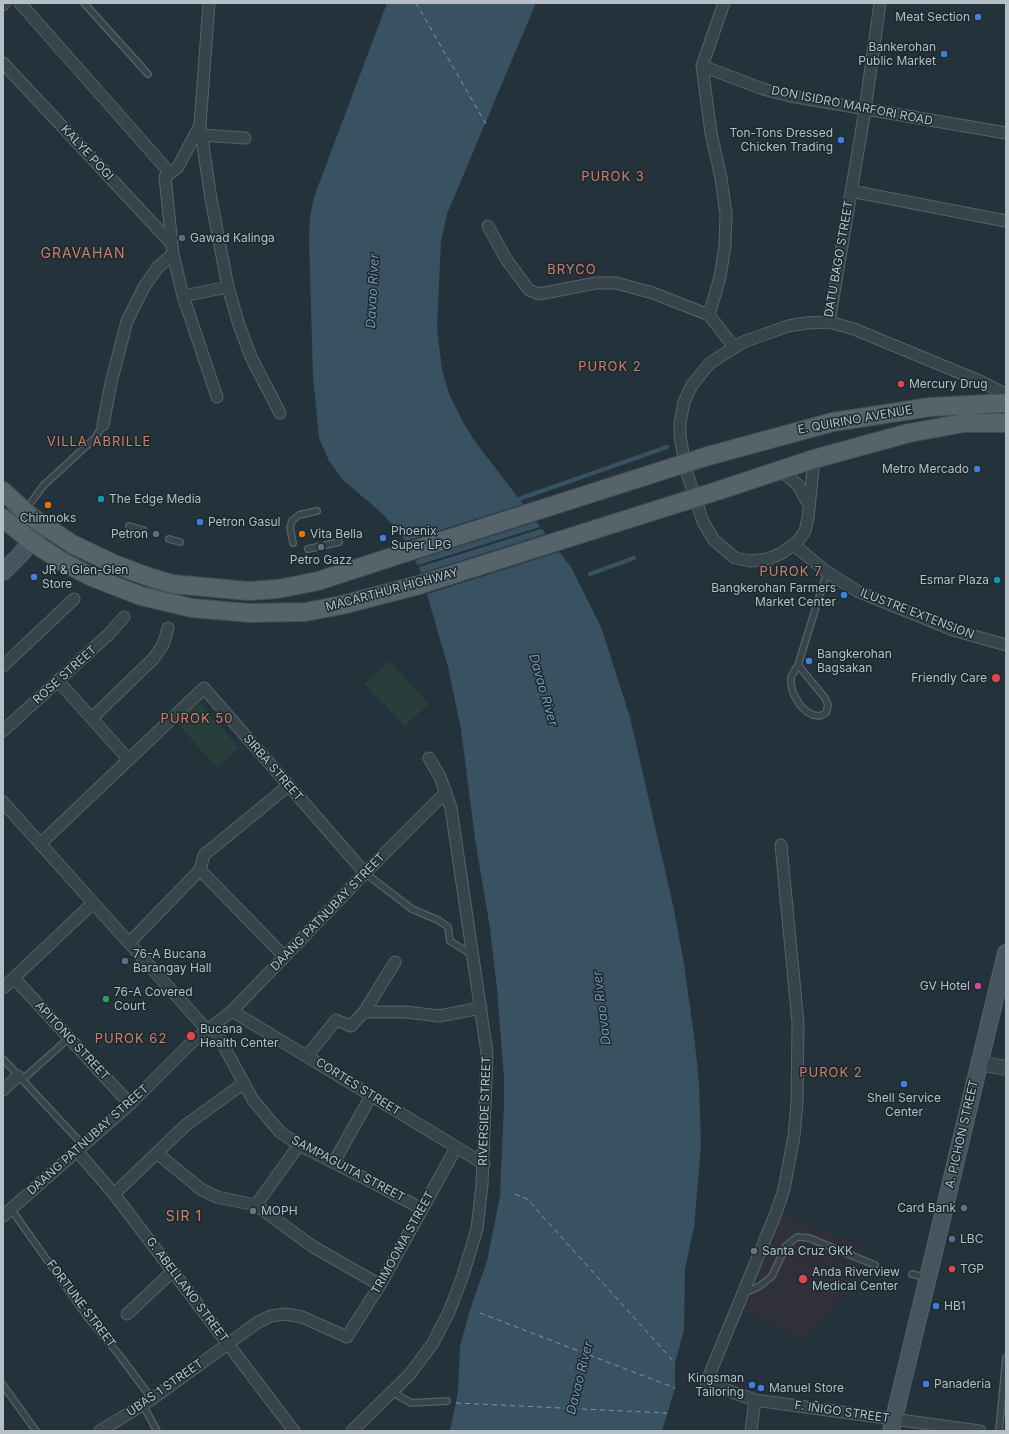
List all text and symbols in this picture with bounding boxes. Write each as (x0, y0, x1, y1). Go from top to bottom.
place label: Meat Section (895, 10, 970, 24)
marker: Meat Section (973, 12, 983, 22)
place label: Bankerohan Public Market (858, 40, 936, 68)
marker: Bankerohan Public Market (939, 49, 949, 59)
street label: DON ISIDRO MARFORI ROAD (770, 83, 934, 129)
street label: KALYE POGI (58, 122, 116, 184)
place label: Ton-Tons Dressed Chicken Trading (729, 126, 833, 154)
marker: Ton-Tons Dressed Chicken Trading (836, 135, 846, 145)
district label: PUROK 3 (581, 169, 645, 185)
street label: DATU BAGO STREET (822, 200, 856, 318)
place label: Gawad Kalinga (190, 231, 275, 245)
marker: Gawad Kalinga (177, 233, 187, 243)
district label: GRAVAHAN (40, 246, 126, 262)
water label: Davao River (363, 253, 383, 329)
district label: BRYCO (547, 262, 597, 278)
district label: PUROK 2 (578, 359, 642, 375)
place label: Mercury Drug (909, 377, 988, 391)
marker: Mercury Drug (896, 379, 906, 389)
street label: E. QUIRINO AVENUE (797, 403, 913, 437)
district label: VILLA ABRILLE (47, 434, 151, 450)
place label: Metro Mercado (882, 462, 969, 476)
marker: Metro Mercado (972, 464, 982, 474)
place label: The Edge Media (109, 492, 201, 506)
marker: The Edge Media (96, 494, 106, 504)
marker: Chimnoks (43, 500, 53, 510)
place label: Chimnoks (20, 511, 76, 525)
place label: Petron Gasul (208, 515, 281, 529)
marker: Petron Gasul (195, 517, 205, 527)
place label: Phoenix Super LPG (391, 524, 451, 552)
place label: Petron (111, 527, 148, 541)
place label: Vita Bella (310, 527, 363, 541)
marker: Petron (151, 529, 161, 539)
marker: Vita Bella (297, 529, 307, 539)
marker: Phoenix Super LPG (378, 533, 388, 543)
marker: Petro Gazz (316, 542, 326, 552)
place label: Petro Gazz (290, 553, 352, 567)
place label: JR & Glen-Glen Store (42, 563, 128, 591)
district label: PUROK 7 (759, 564, 823, 580)
street label: MACARTHUR HIGHWAY (324, 565, 460, 615)
marker: JR & Glen-Glen Store (29, 572, 39, 582)
place label: Esmar Plaza (920, 573, 989, 587)
marker: Esmar Plaza (992, 575, 1002, 585)
place label: Bangkerohan Farmers Market Center (711, 581, 836, 609)
street label: ILUSTRE EXTENSION (858, 586, 976, 642)
marker: Bangkerohan Farmers Market Center (839, 590, 849, 600)
street label: ROSE STREET (30, 643, 100, 707)
place label: Bangkerohan Bagsakan (817, 647, 892, 675)
water label: Davao River (525, 652, 561, 728)
marker: Bangkerohan Bagsakan (804, 656, 814, 666)
place label: Friendly Care (911, 671, 987, 685)
marker: Friendly Care (990, 672, 1002, 684)
district label: PUROK 50 (161, 711, 233, 727)
street label: SIRBA STREET (240, 732, 306, 804)
street label: DAANG PATNUBAY STREET (268, 850, 388, 974)
place label: 76-A Bucana Barangay Hall (133, 947, 211, 975)
marker: 76-A Bucana Barangay Hall (120, 956, 130, 966)
water label: Davao River (590, 970, 614, 1046)
place label: GV Hotel (920, 979, 970, 993)
marker: GV Hotel (973, 981, 983, 991)
place label: 76-A Covered Court (114, 985, 193, 1013)
marker: 76-A Covered Court (101, 994, 111, 1004)
street label: APITONG STREET (32, 999, 112, 1083)
place label: Bucana Health Center (200, 1022, 278, 1050)
marker: Bucana Health Center (185, 1030, 197, 1042)
district label: PUROK 62 (95, 1031, 167, 1047)
street label: CORTES STREET (313, 1055, 403, 1119)
street label: RIVERSIDE STREET (476, 1056, 494, 1166)
district label: PUROK 2 (799, 1065, 863, 1081)
street label: A. PICHON STREET (943, 1078, 981, 1190)
marker: Shell Service Center (899, 1079, 909, 1089)
street label: DAANG PATNUBAY STREET (24, 1082, 152, 1198)
place label: Shell Service Center (867, 1091, 941, 1119)
street label: SAMPAGUITA STREET (289, 1133, 407, 1205)
street label: TRIMOOMA STREET (369, 1189, 437, 1297)
place label: Card Bank (897, 1201, 956, 1215)
marker: Card Bank (959, 1203, 969, 1213)
place label: MOPH (261, 1204, 298, 1218)
marker: MOPH (248, 1206, 258, 1216)
district label: SIR 1 (166, 1209, 202, 1225)
place label: LBC (960, 1232, 983, 1246)
marker: LBC (947, 1234, 957, 1244)
street label: G. ABELLANO STREET (143, 1235, 231, 1345)
place label: Santa Cruz GKK (762, 1244, 853, 1258)
marker: Santa Cruz GKK (749, 1246, 759, 1256)
street label: FORTUNE STREET (43, 1257, 119, 1351)
place label: TGP (960, 1262, 984, 1276)
marker: TGP (947, 1264, 957, 1274)
place label: Anda Riverview Medical Center (812, 1265, 900, 1293)
marker: Anda Riverview Medical Center (797, 1273, 809, 1285)
place label: HB1 (944, 1299, 966, 1313)
marker: HB1 (931, 1301, 941, 1311)
water label: Davao River (563, 1340, 597, 1416)
street label: UBAS 1 STREET (124, 1356, 206, 1420)
place label: Kingsman Tailoring (688, 1371, 744, 1399)
place label: Panaderia (934, 1377, 991, 1391)
marker: Panaderia (921, 1379, 931, 1389)
marker: Kingsman Tailoring (747, 1380, 757, 1390)
place label: Manuel Store (769, 1381, 844, 1395)
marker: Manuel Store (756, 1383, 766, 1393)
street label: F. IÑIGO STREET (794, 1398, 890, 1426)

